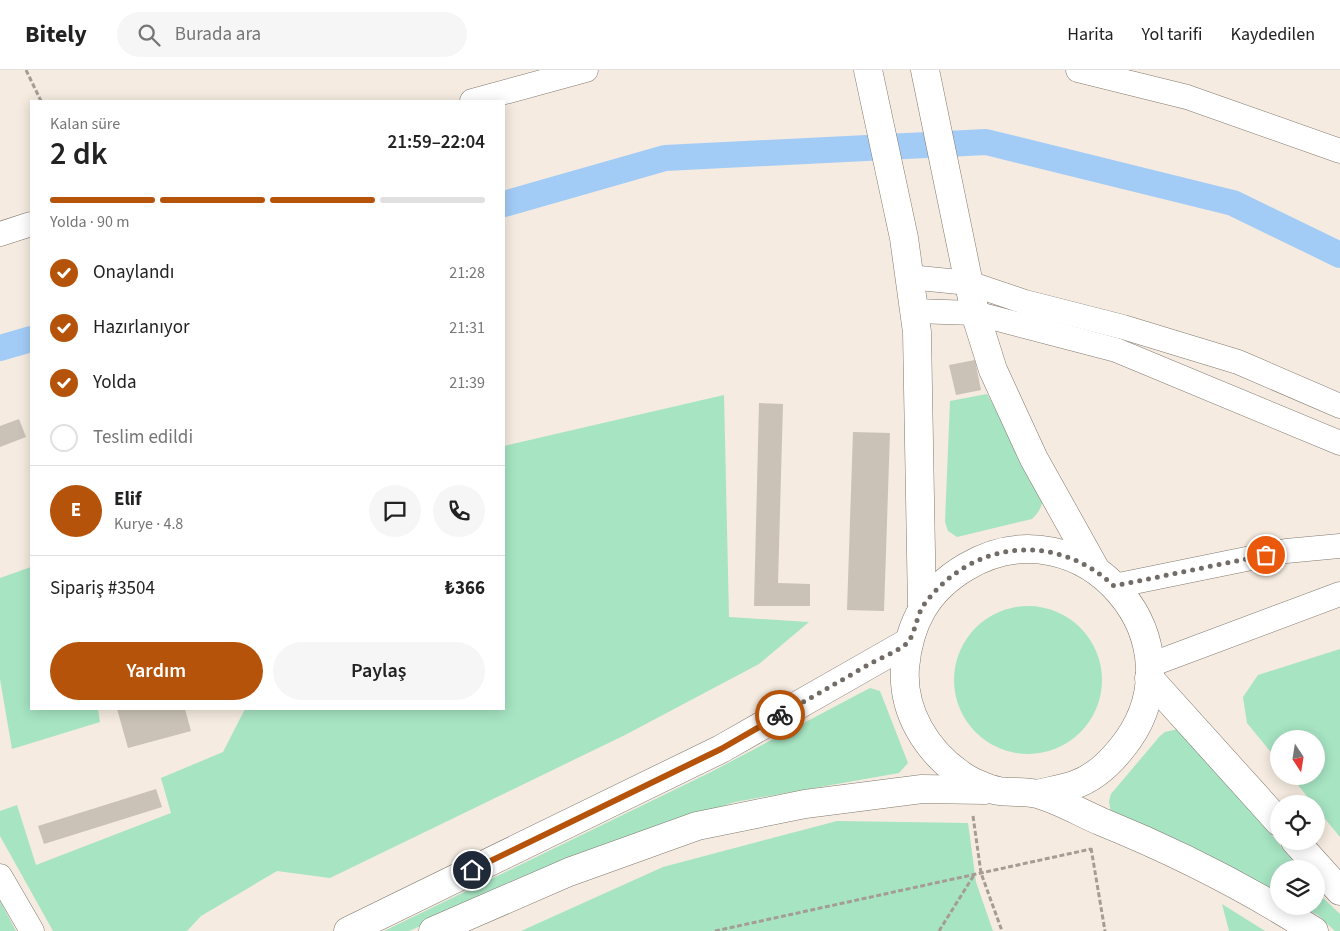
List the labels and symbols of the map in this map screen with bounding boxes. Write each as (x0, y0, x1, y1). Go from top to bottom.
pin (1245, 534, 1287, 576)
courier (755, 690, 805, 740)
north arrow (1270, 730, 1325, 785)
pin (451, 849, 493, 891)

